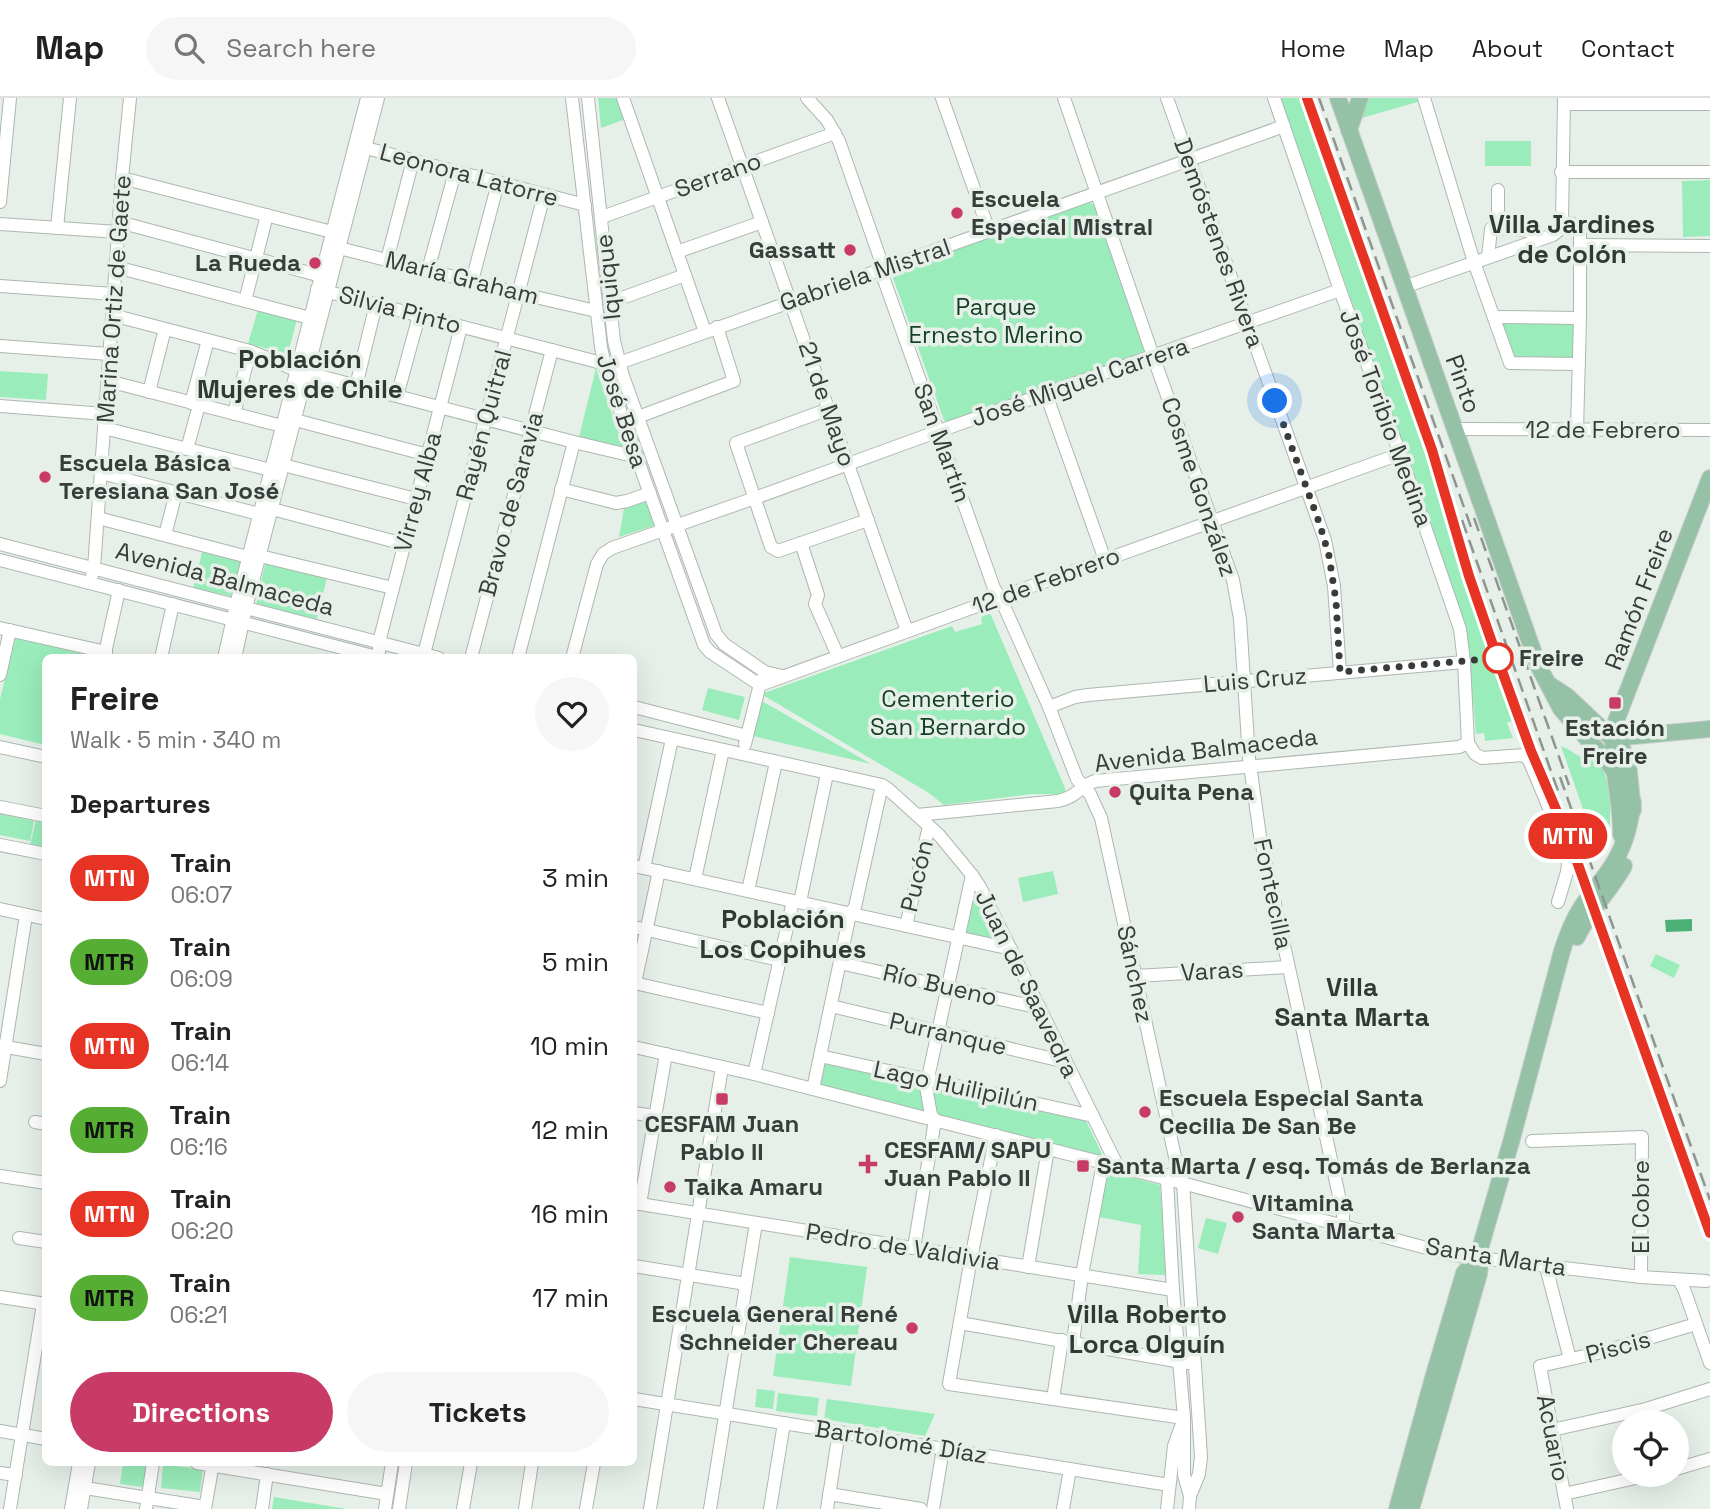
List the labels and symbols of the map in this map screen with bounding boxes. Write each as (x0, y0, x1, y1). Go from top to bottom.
street label: Demóstenes Rivera (1167, 134, 1272, 352)
street label: Leonora Latorre (376, 136, 562, 213)
street label: Serrano (670, 145, 765, 204)
street label: Marina Ortiz de Gaete (89, 174, 138, 424)
place label: Escuela Especial Mistral (971, 183, 1153, 242)
marker: Escuela Especial Mistral (949, 205, 965, 221)
district label: Villa Jardines de Colón (1489, 207, 1655, 271)
street label: Gabriela Mistral (775, 231, 954, 318)
street label: Iquique (588, 233, 627, 322)
place label: Gassatt (749, 234, 836, 265)
marker: Gassatt (842, 242, 858, 258)
street label: María Graham (382, 243, 542, 312)
place label: La Rueda (195, 247, 301, 278)
marker: La Rueda (307, 255, 323, 271)
street label: Silvia Pinto (336, 278, 465, 341)
park label: Parque Ernesto Merino (909, 291, 1083, 350)
street label: José Toribio Medina (1333, 305, 1440, 531)
street label: José Miguel Carrera (967, 330, 1193, 433)
street label: 21 de Mayo (792, 337, 863, 470)
district label: Población Mujeres de Chile (197, 342, 403, 406)
street label: Rayén Quitral (449, 346, 518, 503)
street label: José Besa (590, 350, 655, 472)
street label: Pinto (1439, 350, 1488, 417)
street label: San Martín (907, 379, 978, 507)
your location (1257, 383, 1292, 418)
street label: Cosme González (1154, 393, 1245, 581)
street label: Bravo de Saravia (471, 408, 550, 600)
street label: 12 de Febrero (1525, 414, 1681, 445)
street label: Virrey Alba (387, 428, 449, 555)
place label: Escuela Básica Teresiana San José (59, 447, 279, 506)
marker: Escuela Básica Teresiana San José (37, 469, 53, 485)
street label: Ramón Freire (1597, 523, 1680, 674)
street label: Avenida Balmaceda (113, 534, 338, 623)
street label: 12 de Febrero (968, 539, 1124, 622)
place label: Freire (1519, 642, 1584, 673)
marker: Freire (1483, 643, 1513, 673)
street label: Luis Cruz (1202, 660, 1308, 699)
park label: Cementerio San Bernardo (870, 683, 1026, 742)
marker: Estación Freire (1607, 695, 1623, 711)
place label: Estación Freire (1565, 712, 1665, 771)
street label: Avenida Balmaceda (1092, 720, 1320, 779)
place label: Quita Pena (1129, 776, 1254, 807)
marker: Quita Pena (1107, 784, 1123, 800)
line badge: MTN (1528, 813, 1608, 859)
street label: Fontecilla (1247, 836, 1300, 952)
street label: Pucón (893, 837, 940, 915)
street label: Juan de Saavedra (969, 885, 1086, 1083)
district label: Población Los Copihues (700, 902, 866, 966)
street label: Sánchez (1110, 922, 1161, 1025)
street label: Varas (1180, 953, 1244, 988)
street label: Río Bueno (880, 956, 1000, 1013)
district label: Villa Santa Marta (1274, 970, 1430, 1034)
street label: Purranque (886, 1005, 1010, 1062)
street label: Lago Huilipilún (871, 1053, 1041, 1118)
place label: Escuela Especial Santa Cecilia De San Be (1159, 1082, 1424, 1141)
marker: CESFAM Juan Pablo II (714, 1091, 730, 1107)
marker: Escuela Especial Santa Cecilia De San Be (1137, 1104, 1153, 1120)
place label: CESFAM Juan Pablo II (645, 1108, 799, 1167)
place label: CESFAM/ SAPU Juan Pablo II (884, 1134, 1051, 1193)
place label: Santa Marta / esq. Tomás de Berlanza (1097, 1150, 1531, 1181)
marker: CESFAM/ SAPU Juan Pablo II (858, 1154, 878, 1174)
marker: Santa Marta / esq. Tomás de Berlanza (1075, 1158, 1091, 1174)
street label: El Cobre (1625, 1160, 1656, 1254)
place label: Taika Amaru (684, 1171, 823, 1202)
marker: Taika Amaru (662, 1179, 678, 1195)
place label: Vitamina Santa Marta (1252, 1187, 1395, 1246)
marker: Vitamina Santa Marta (1230, 1209, 1246, 1225)
street label: Pedro de Valdivia (804, 1216, 1003, 1277)
street label: Santa Marta (1423, 1230, 1569, 1283)
district label: Villa Roberto Lorca Olguín (1067, 1297, 1227, 1361)
place label: Escuela General René Schneider Chereau (651, 1298, 898, 1357)
marker: Escuela General René Schneider Chereau (904, 1320, 920, 1336)
street label: Piscis (1582, 1323, 1654, 1370)
street label: Acuario (1530, 1392, 1577, 1484)
street label: Bartolomé Díaz (813, 1413, 989, 1470)

